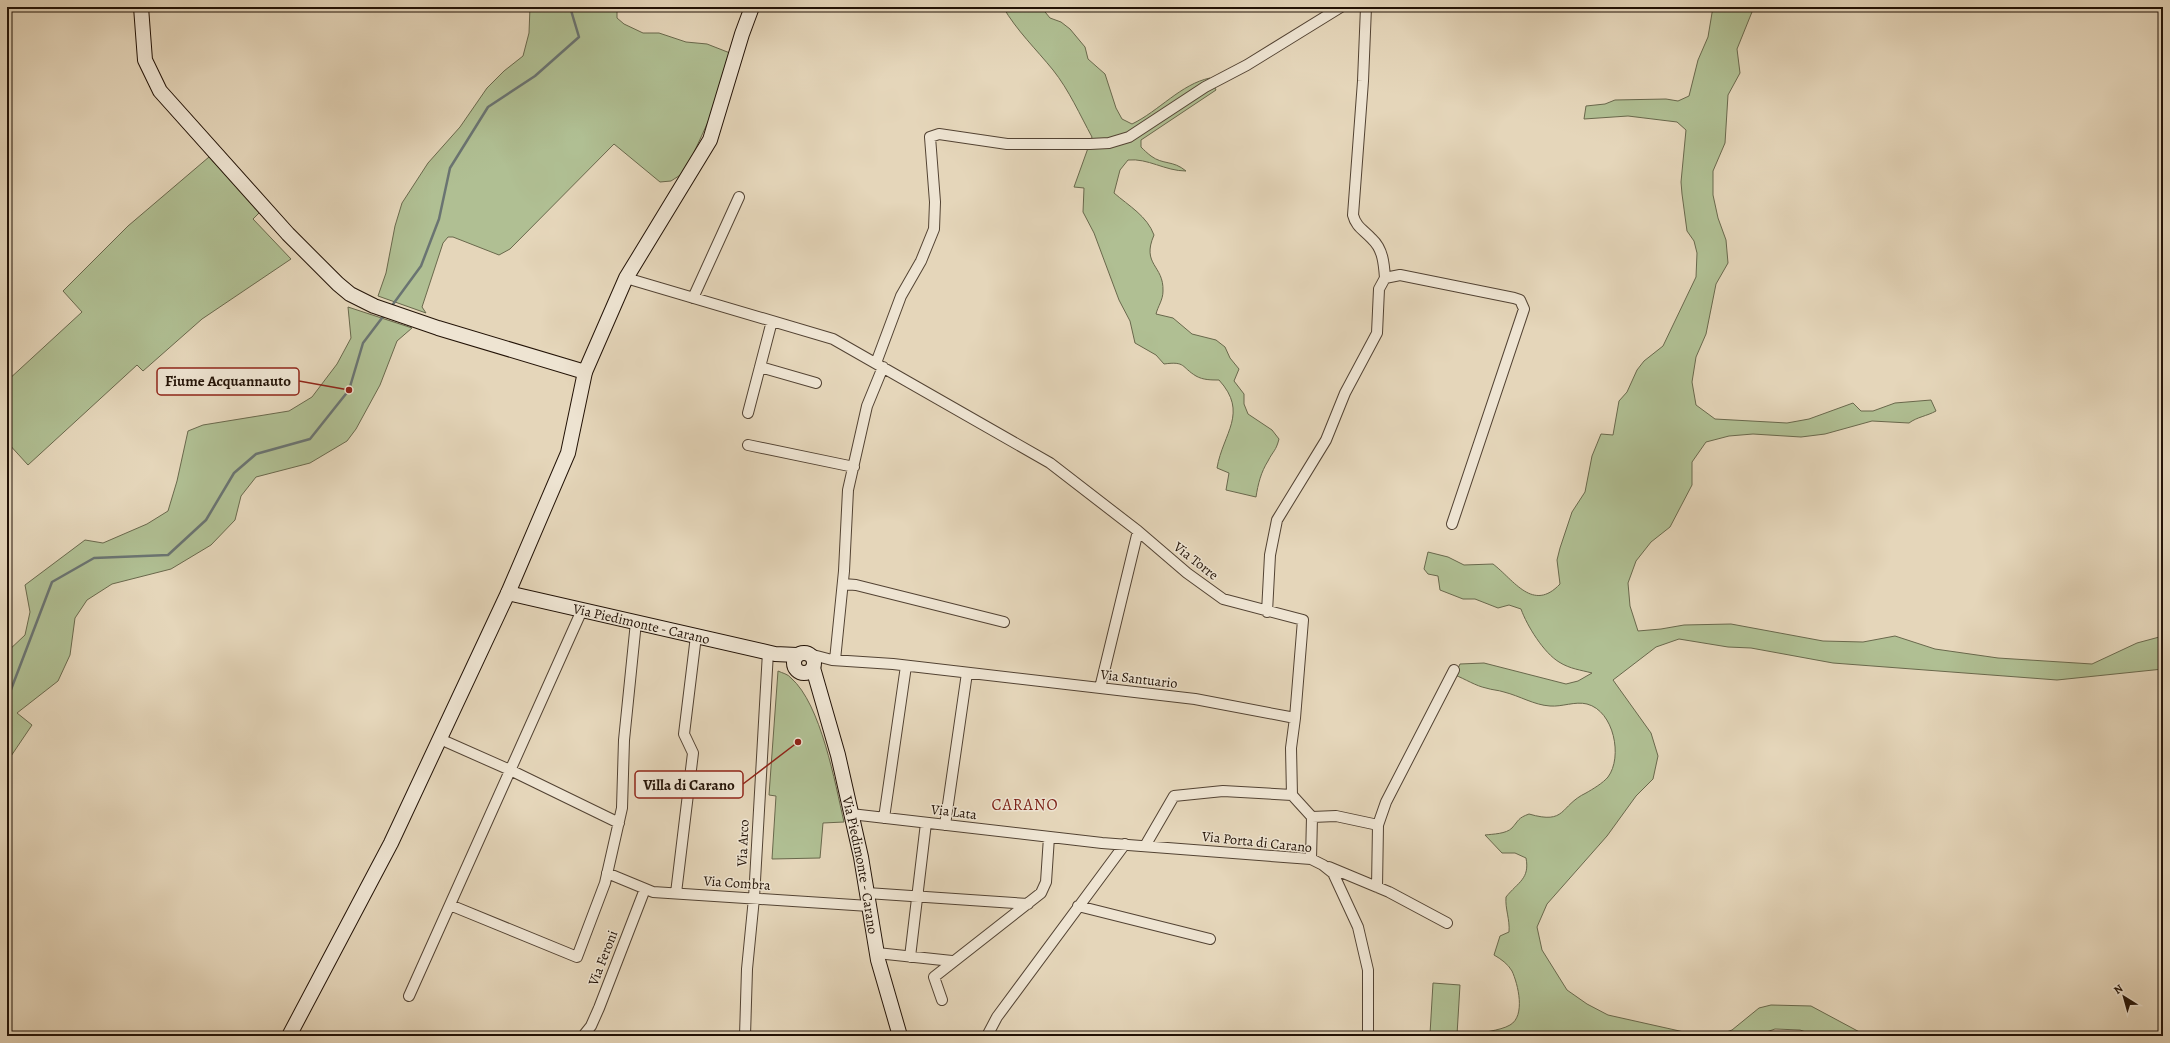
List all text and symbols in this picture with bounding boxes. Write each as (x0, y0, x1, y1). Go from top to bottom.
callout: Fiume Acquannauto (157, 368, 299, 395)
text: Fiume Acquannauto (165, 371, 291, 391)
street label: Via Torre (1169, 537, 1222, 584)
street label: Via Piedimonte - Carano (570, 598, 712, 648)
street label: Via Santuario (1098, 665, 1179, 693)
callout: Villa di Carano (635, 771, 743, 798)
text: Villa di Carano (642, 775, 735, 795)
street label: Via Piedimonte - Carano (838, 793, 883, 935)
district label: CARANO (991, 794, 1059, 816)
street label: Via Lata (929, 800, 978, 824)
street label: Via Arco (732, 819, 754, 868)
street label: Via Porta di Carano (1200, 827, 1313, 857)
street label: Via Combra (702, 871, 772, 895)
street label: Via Feroni (583, 928, 622, 989)
north arrow (2104, 977, 2144, 1017)
text: N (2111, 981, 2126, 998)

